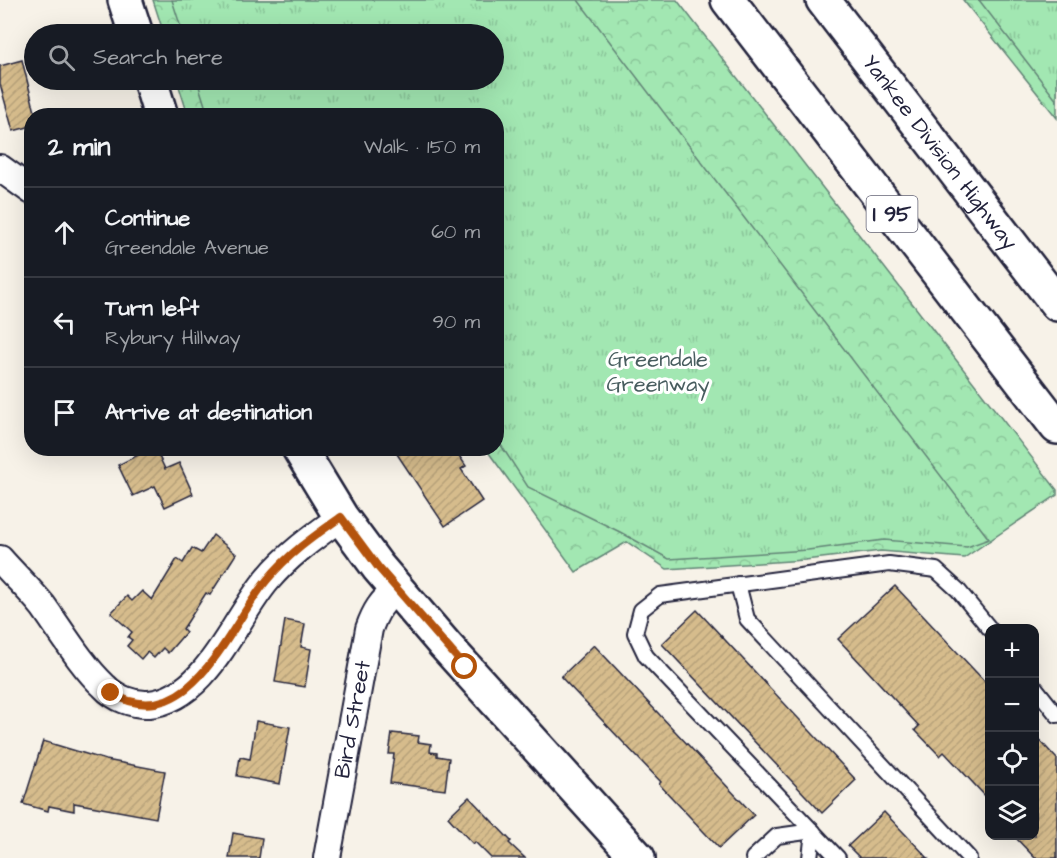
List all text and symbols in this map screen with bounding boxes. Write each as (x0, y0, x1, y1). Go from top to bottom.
search box (24, 24, 504, 90)
icon: search (45, 41, 78, 74)
text: Search here (93, 42, 223, 73)
street label: Yankee Division Highway (855, 48, 1025, 257)
text: 2 min (48, 129, 110, 165)
text: Walk · 150 m (364, 133, 480, 161)
road number: I 95 (866, 196, 918, 232)
text: Continue (105, 203, 190, 234)
icon: ahead (48, 216, 81, 249)
text: 60 m (431, 218, 480, 246)
text: Greendale Avenue (105, 234, 269, 262)
text: Turn left (105, 293, 199, 324)
icon: left (48, 306, 81, 339)
text: 90 m (432, 308, 480, 336)
text: Rybury Hillway (105, 324, 240, 352)
park label: Greendale Greenway (606, 344, 710, 401)
icon: arrive (48, 396, 81, 429)
text: Arrive at destination (105, 397, 312, 428)
map controls (985, 624, 1039, 840)
button: + (985, 624, 1039, 678)
route start (451, 653, 477, 679)
street label: Bird Street (326, 658, 378, 781)
button: − (985, 678, 1039, 732)
route end (97, 679, 123, 705)
button: locate (985, 732, 1039, 786)
button: layers (985, 786, 1039, 840)

